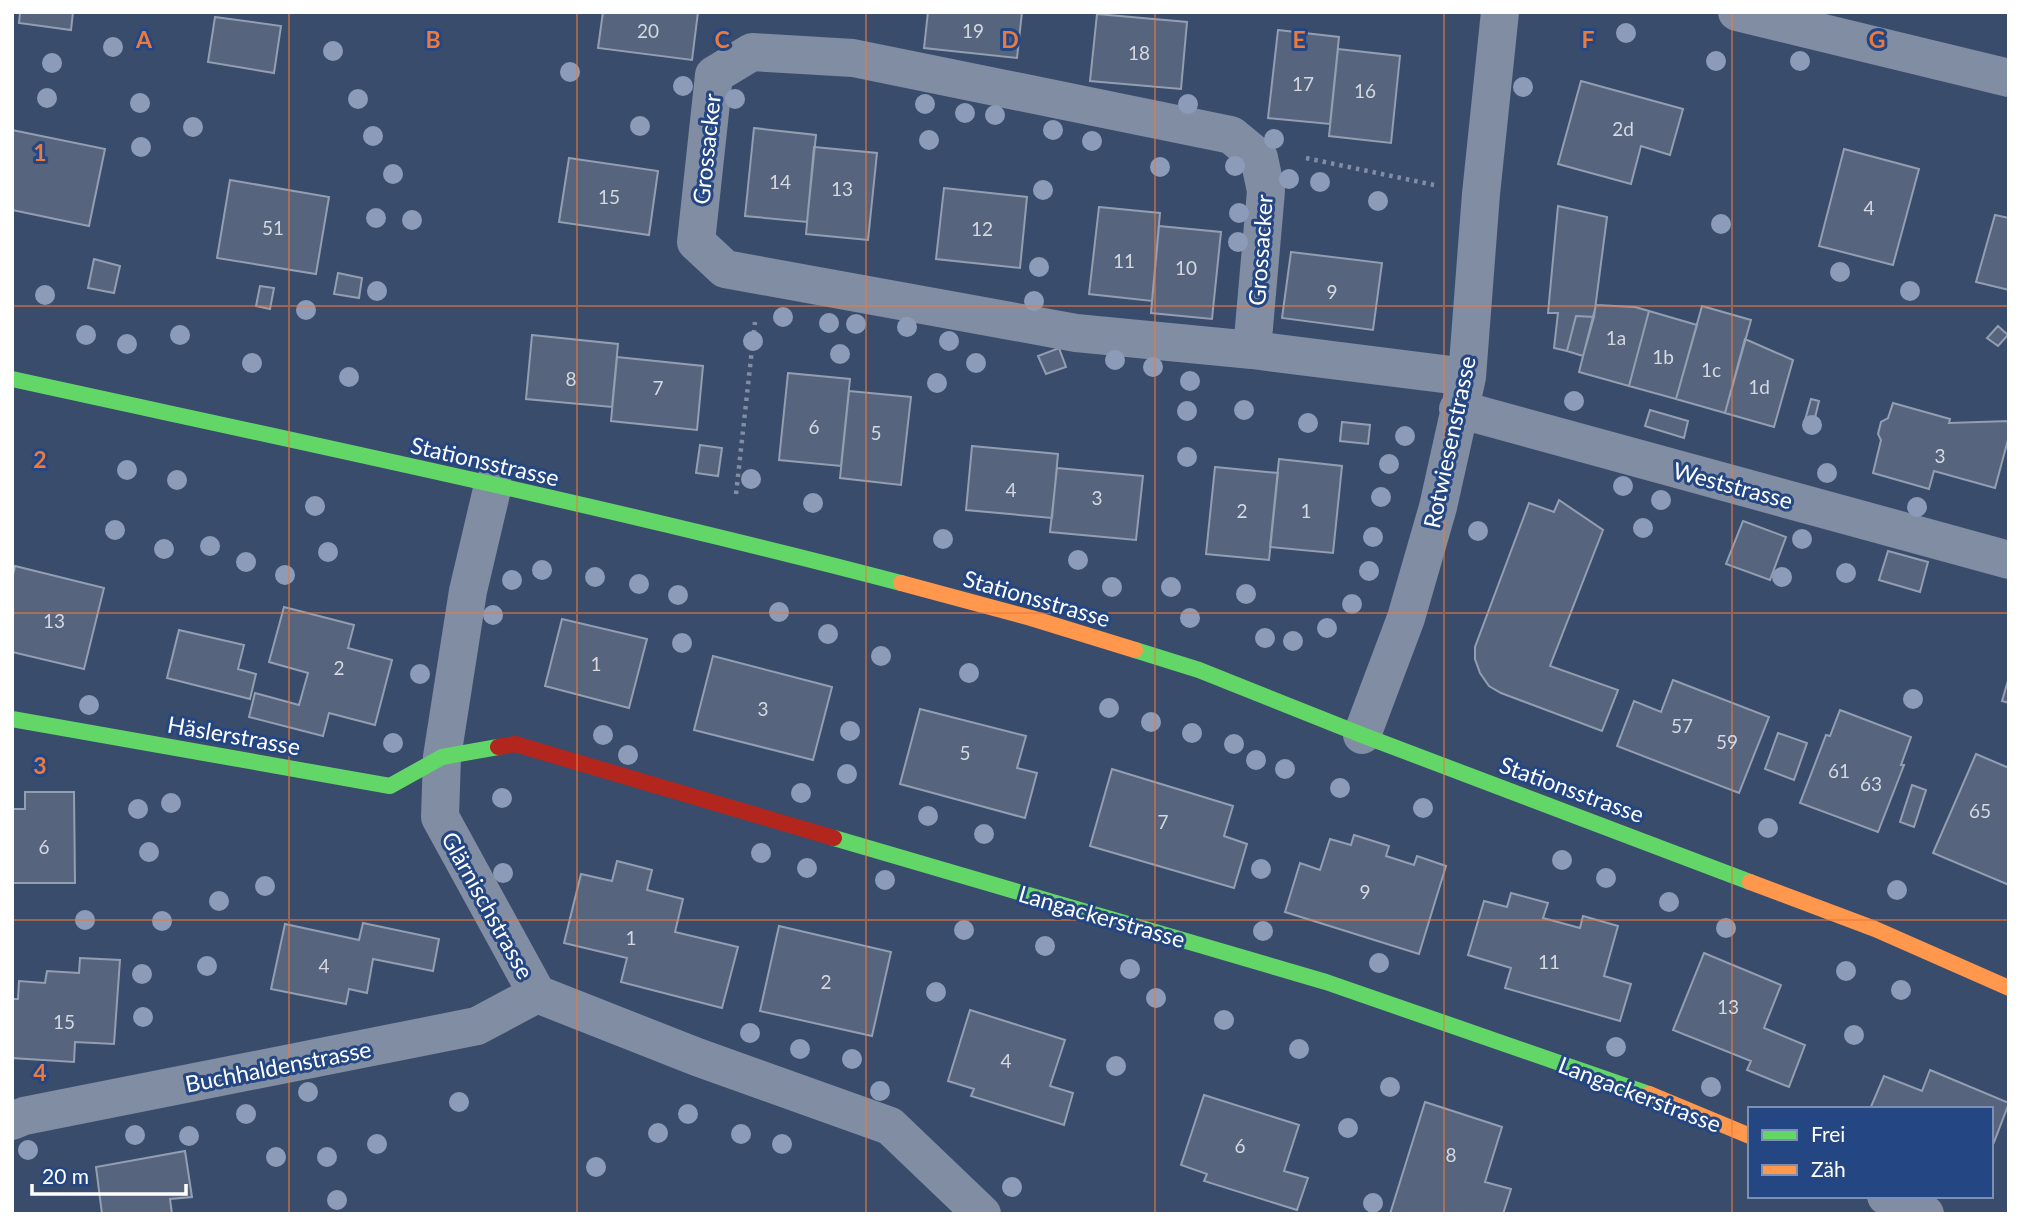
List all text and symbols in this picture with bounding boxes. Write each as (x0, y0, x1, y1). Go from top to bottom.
house number: 20 (637, 19, 659, 42)
house number: 19 (962, 19, 984, 42)
text: A (135, 25, 153, 53)
text: B (425, 25, 441, 53)
text: C (714, 25, 730, 53)
text: D (1001, 25, 1019, 53)
text: E (1292, 25, 1306, 53)
text: F (1581, 25, 1595, 53)
text: G (1869, 25, 1885, 53)
house number: 18 (1128, 41, 1150, 64)
house number: 17 (1292, 72, 1314, 95)
house number: 16 (1354, 79, 1376, 102)
street label: Grossacker (686, 92, 726, 206)
house number: 2d (1612, 117, 1634, 140)
text: 1 (33, 138, 47, 166)
house number: 14 (769, 170, 791, 193)
house number: 13 (831, 177, 853, 200)
house number: 15 (598, 185, 620, 208)
street label: Grossacker (1242, 193, 1278, 307)
house number: 4 (1863, 196, 1875, 219)
house number: 51 (262, 216, 284, 239)
house number: 12 (971, 217, 993, 240)
house number: 11 (1113, 249, 1135, 272)
house number: 10 (1175, 256, 1197, 279)
house number: 9 (1326, 280, 1338, 303)
house number: 1a (1606, 326, 1626, 349)
house number: 1b (1652, 345, 1674, 368)
street label: Rotwiesenstrasse (1417, 353, 1481, 531)
house number: 1c (1701, 358, 1721, 381)
house number: 8 (565, 367, 577, 390)
house number: 1d (1748, 375, 1770, 398)
house number: 7 (652, 376, 664, 399)
house number: 6 (808, 415, 820, 438)
house number: 5 (870, 421, 882, 444)
street label: Stationsstrasse (408, 430, 562, 492)
house number: 3 (1934, 444, 1946, 467)
text: 2 (33, 445, 47, 473)
street label: Weststrasse (1670, 456, 1796, 514)
house number: 4 (1005, 478, 1017, 501)
house number: 3 (1091, 486, 1103, 509)
house number: 2 (1236, 499, 1248, 522)
house number: 1 (1300, 499, 1312, 522)
street label: Stationsstrasse (960, 564, 1114, 632)
house number: 13 (43, 609, 65, 632)
house number: 1 (590, 652, 602, 675)
house number: 2 (333, 656, 345, 679)
house number: 3 (757, 697, 769, 720)
street label: Häslerstrasse (165, 710, 303, 760)
house number: 57 (1671, 714, 1693, 737)
house number: 59 (1716, 730, 1738, 753)
house number: 5 (959, 741, 971, 764)
street label: Stationsstrasse (1496, 750, 1648, 828)
text: 3 (33, 751, 47, 779)
house number: 61 (1828, 759, 1850, 782)
house number: 63 (1860, 772, 1882, 795)
house number: 65 (1969, 799, 1991, 822)
house number: 7 (1157, 810, 1169, 833)
street label: Glärnischstrasse (436, 827, 540, 983)
house number: 6 (38, 835, 50, 858)
street label: Langackerstrasse (1016, 879, 1188, 953)
house number: 9 (1359, 880, 1371, 903)
house number: 1 (625, 926, 637, 949)
house number: 11 (1538, 950, 1560, 973)
house number: 4 (318, 954, 330, 977)
house number: 2 (820, 970, 832, 993)
house number: 13 (1717, 995, 1739, 1018)
house number: 15 (53, 1010, 75, 1033)
street label: Buchhaldenstrasse (183, 1034, 373, 1098)
house number: 4 (1000, 1049, 1012, 1072)
street label: Langackerstrasse (1555, 1050, 1725, 1138)
text: 4 (33, 1058, 47, 1086)
legend (1748, 1107, 1993, 1198)
text: Frei (1811, 1121, 1845, 1146)
house number: 6 (1234, 1134, 1246, 1157)
house number: 8 (1445, 1143, 1457, 1166)
scale bar (32, 1152, 186, 1196)
text: Zäh (1811, 1156, 1846, 1181)
text: 20 m (42, 1163, 89, 1188)

